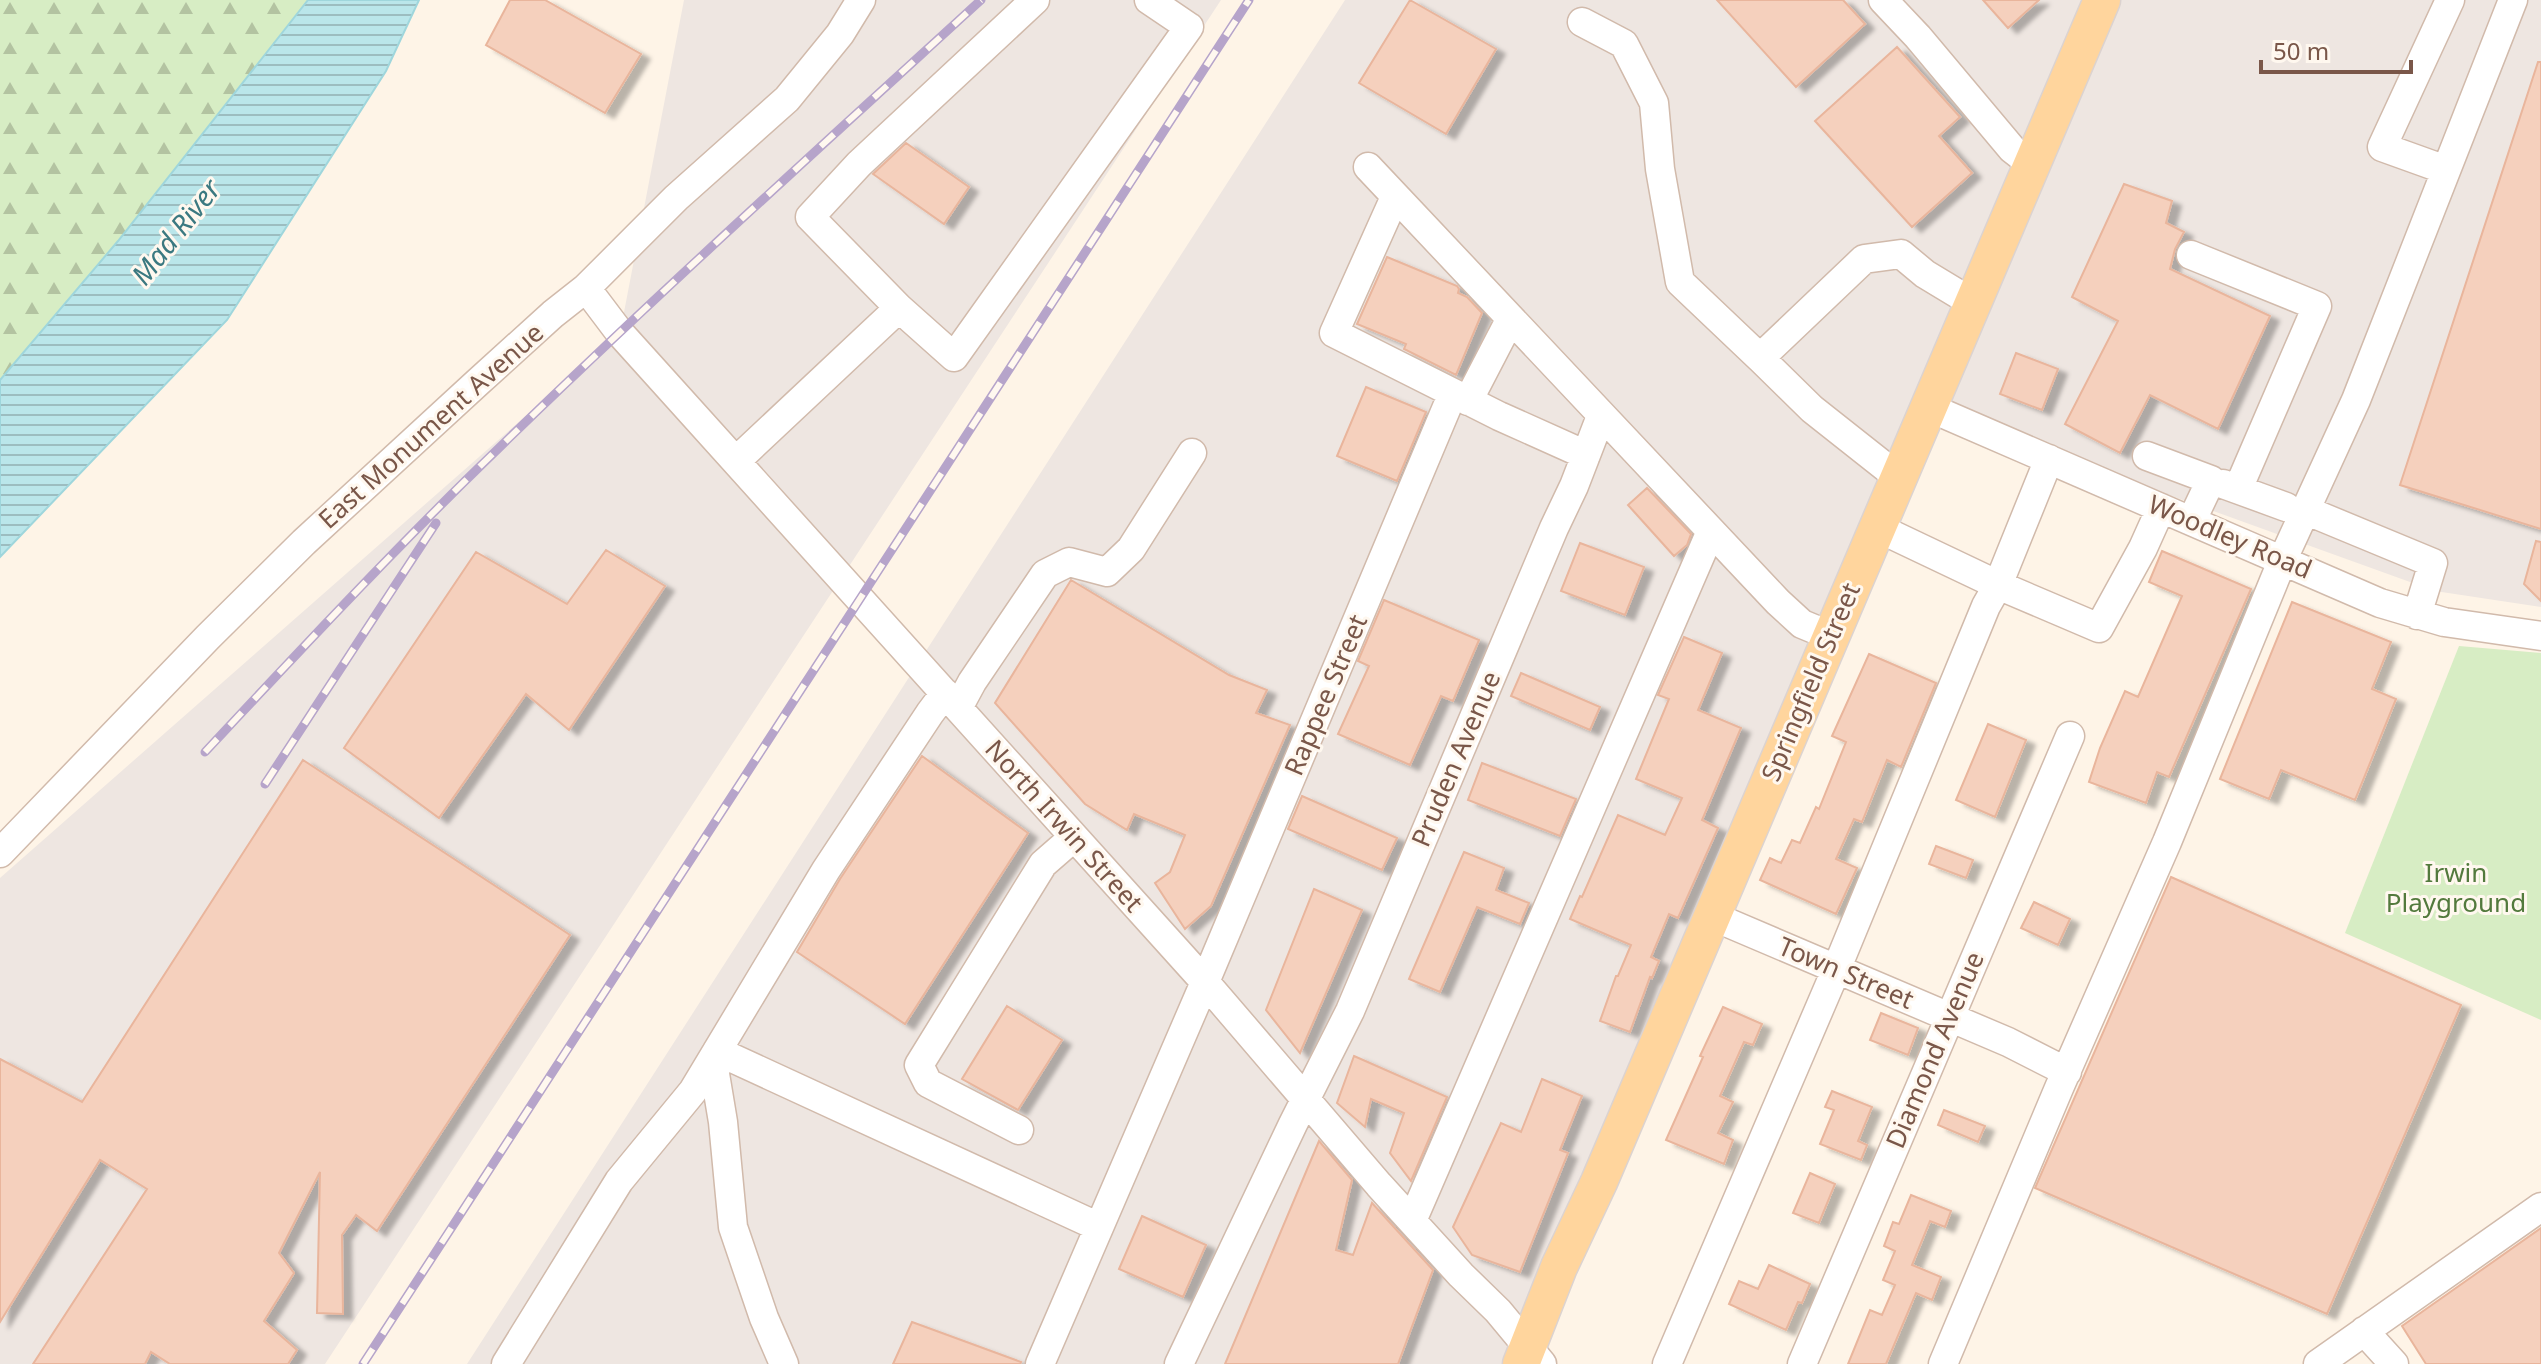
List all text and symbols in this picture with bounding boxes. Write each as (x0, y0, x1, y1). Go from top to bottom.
scale bar (2261, 24, 2411, 74)
text: 50 m (2273, 34, 2329, 67)
water label: Mad River (122, 169, 230, 292)
street label: East Monument Avenue (310, 314, 551, 536)
street label: Woodley Road (2143, 485, 2318, 587)
street label: Springfield Street (1752, 577, 1868, 786)
street label: Rappee Street (1275, 609, 1375, 781)
street label: Pruden Avenue (1402, 665, 1508, 852)
street label: North Irwin Street (978, 731, 1152, 919)
park label: Irwin Playground (2386, 854, 2526, 920)
street label: Town Street (1773, 927, 1920, 1017)
street label: Diamond Avenue (1876, 946, 1992, 1153)

